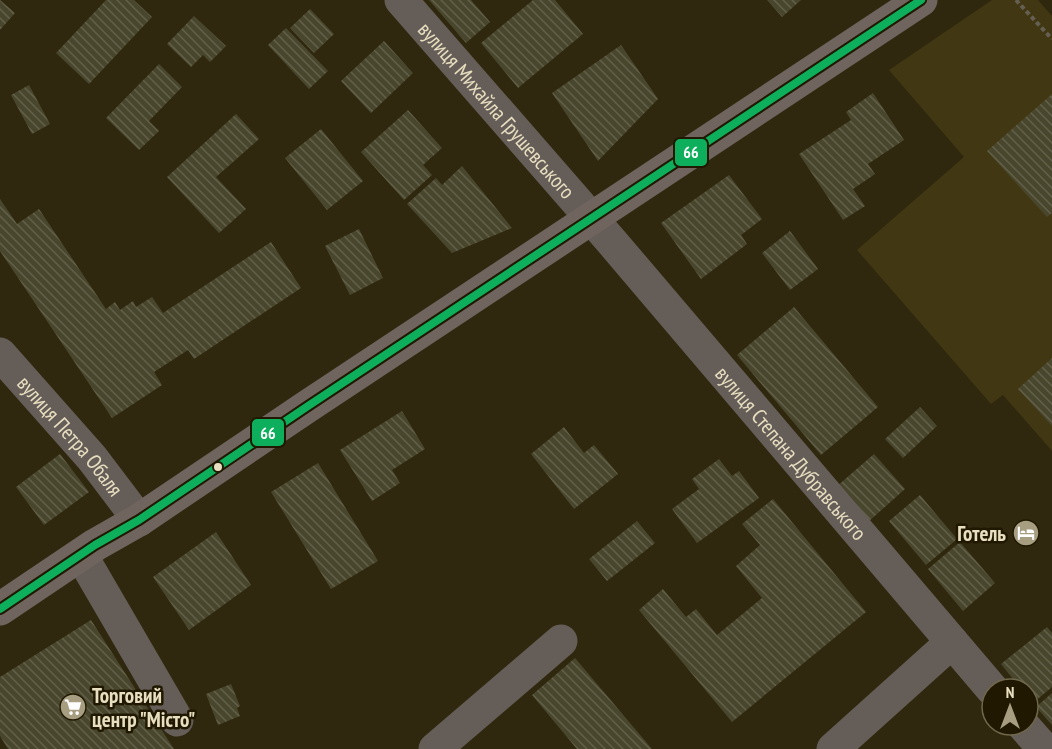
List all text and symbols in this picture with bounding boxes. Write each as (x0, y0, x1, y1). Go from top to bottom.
street label: вулиця Михайла Грушевського (413, 16, 581, 204)
line badge: 66 (674, 138, 708, 167)
text: 66 (683, 142, 699, 162)
street label: вулиця Степана Дубравського (710, 360, 873, 546)
street label: вулиця Петра Обаля (12, 370, 129, 501)
line badge: 66 (251, 418, 285, 447)
text: 66 (260, 423, 276, 443)
unlabelled marker (212, 461, 224, 473)
hotel icon: Готель (1011, 518, 1041, 548)
place label: Готель (957, 520, 1006, 547)
north arrow (980, 677, 1040, 737)
place label: Торговий центр "Місто" (92, 682, 195, 733)
text: N (1006, 682, 1014, 702)
supermarket icon: Торговий центр "Місто" (58, 692, 88, 722)

